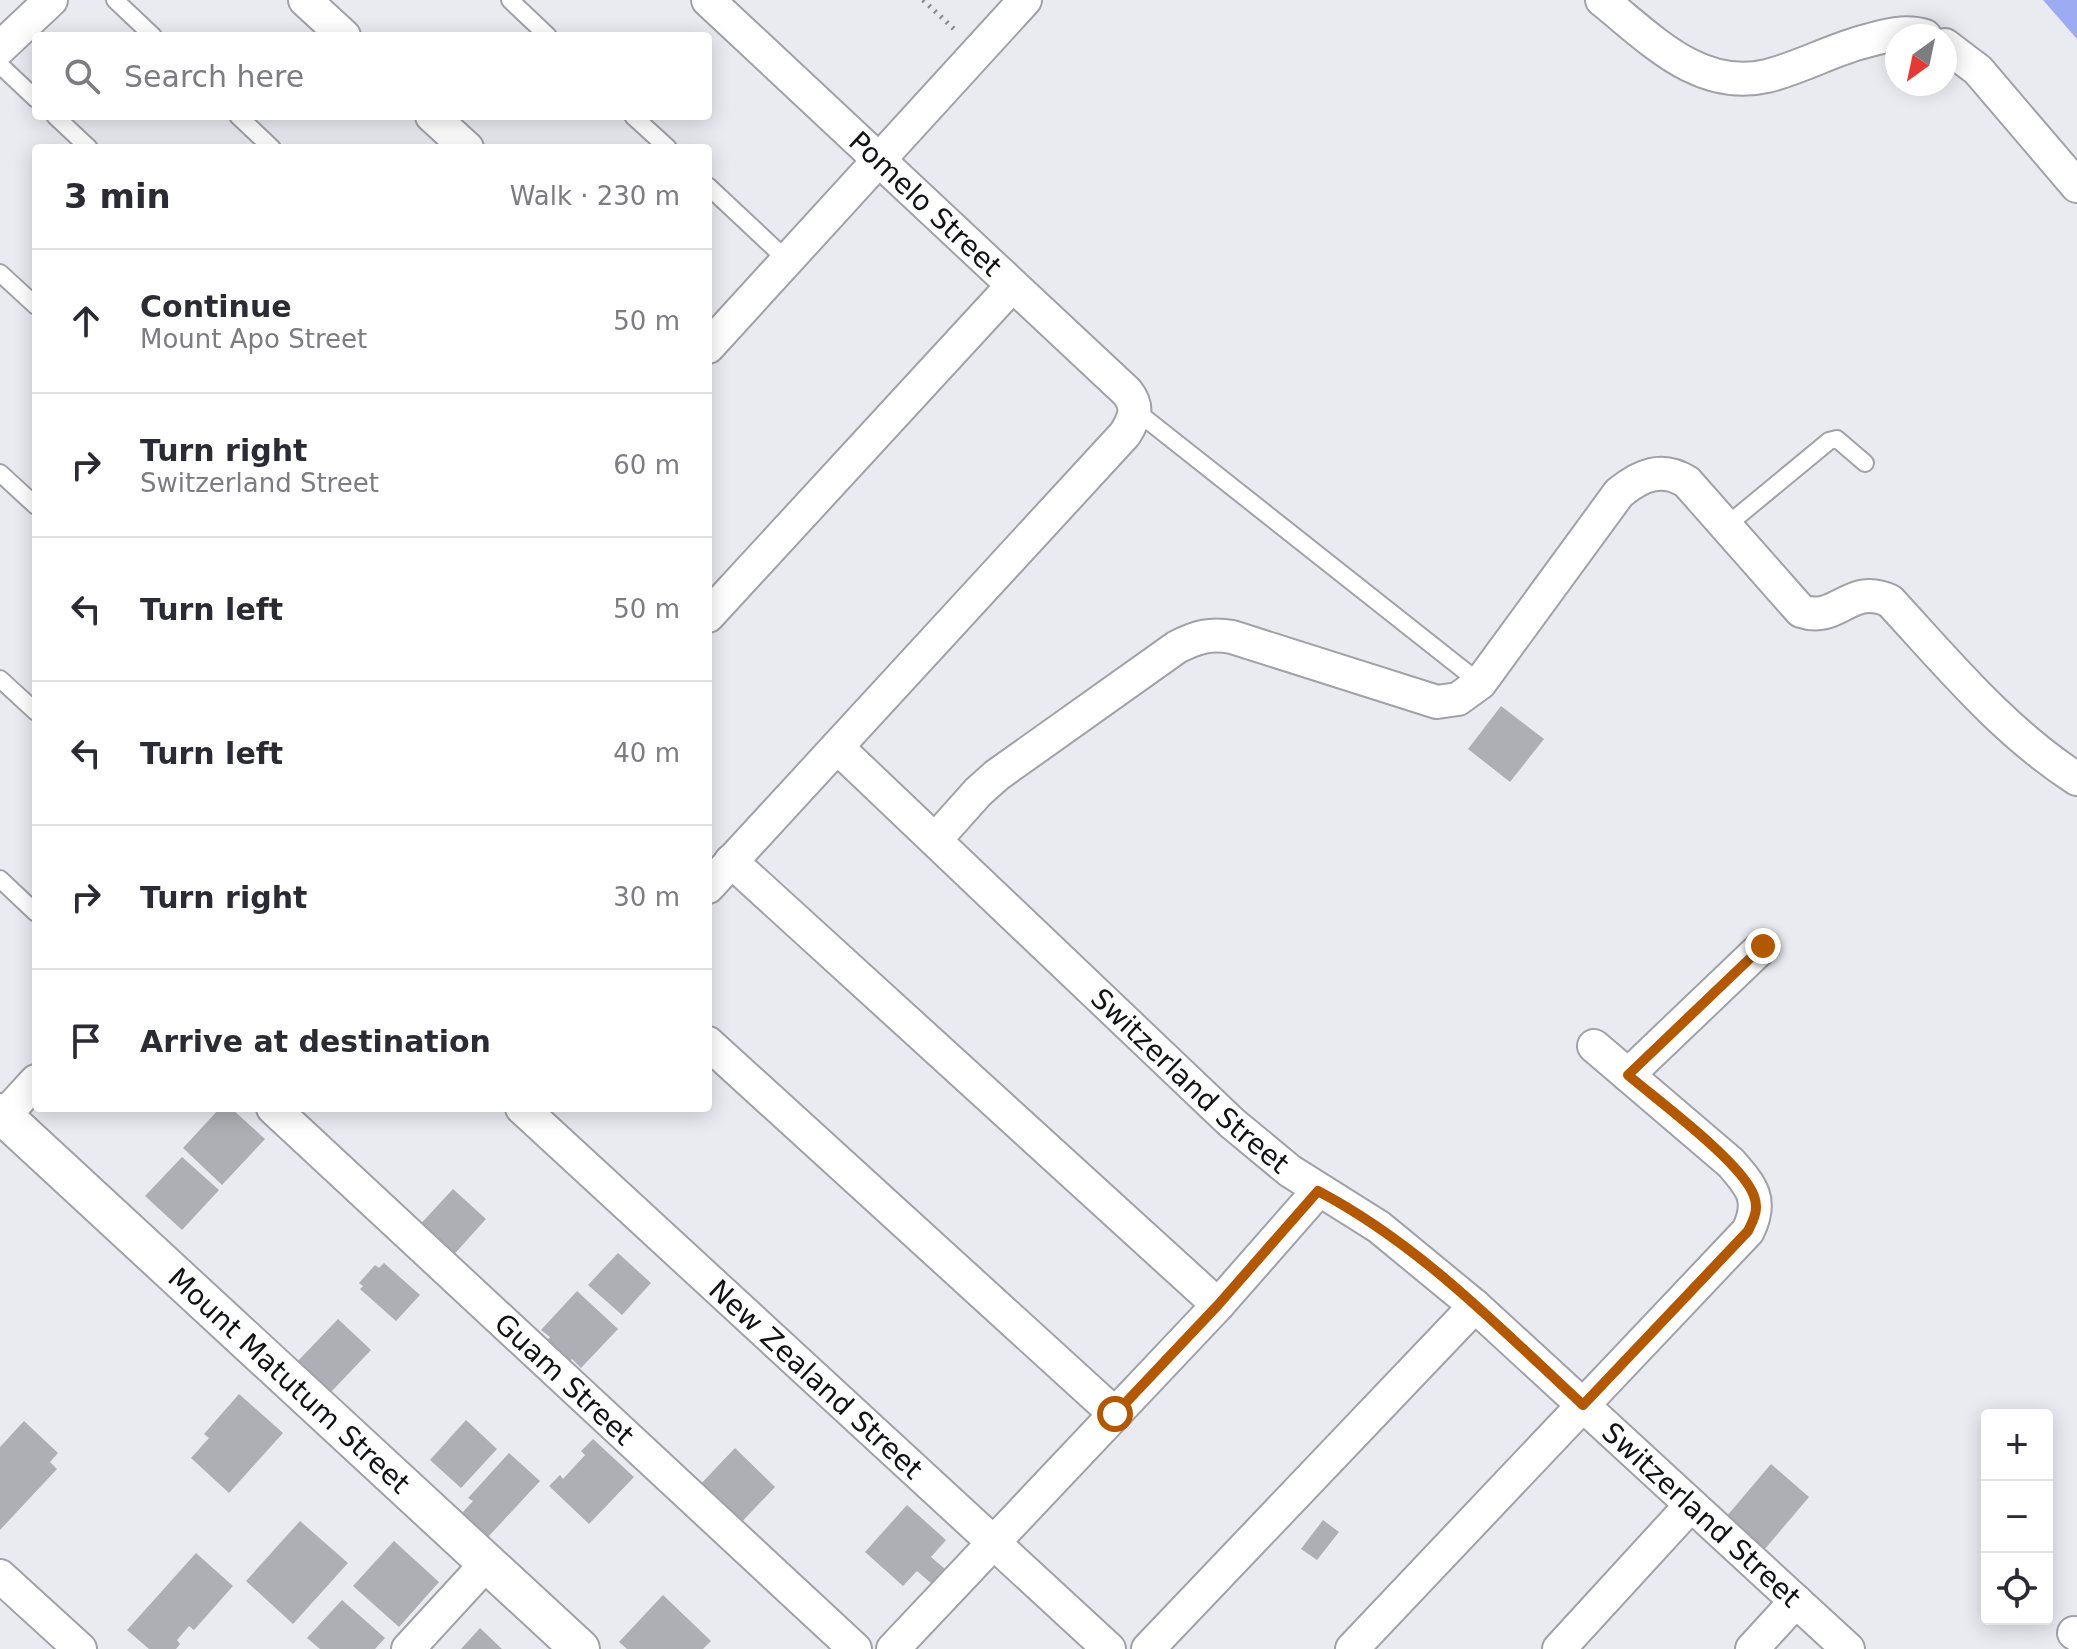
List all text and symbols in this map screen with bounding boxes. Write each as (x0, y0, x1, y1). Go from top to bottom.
north arrow (1885, 24, 1957, 96)
search box (32, 32, 712, 120)
icon: search (60, 54, 104, 98)
text: Search here (124, 59, 304, 94)
street label: Pomelo Street (843, 124, 1009, 283)
text: 3 min (64, 176, 171, 216)
text: Walk · 230 m (510, 181, 680, 211)
text: Continue (140, 289, 292, 324)
icon: ahead (64, 299, 108, 343)
text: 50 m (613, 306, 680, 336)
text: Mount Apo Street (140, 324, 367, 354)
text: Turn right (140, 433, 307, 468)
icon: right (64, 443, 108, 487)
text: 60 m (613, 450, 680, 480)
text: Switzerland Street (140, 468, 379, 498)
icon: left (64, 587, 108, 631)
text: Turn left (140, 592, 283, 627)
text: 50 m (613, 594, 680, 624)
icon: left (64, 731, 108, 775)
text: Turn left (140, 736, 283, 771)
text: 40 m (613, 738, 680, 768)
icon: right (64, 875, 108, 919)
text: Turn right (140, 880, 307, 915)
text: 30 m (613, 882, 680, 912)
route end (1745, 928, 1781, 964)
street label: Switzerland Street (1084, 981, 1296, 1180)
icon: arrive (64, 1019, 108, 1063)
text: Arrive at destination (140, 1024, 491, 1059)
street label: Mount Matutum Street (162, 1261, 417, 1500)
street label: New Zealand Street (703, 1273, 930, 1485)
street label: Guam Street (488, 1306, 641, 1452)
route start (1097, 1396, 1133, 1432)
map controls (1981, 1409, 2053, 1625)
button: + (1981, 1409, 2053, 1481)
street label: Switzerland Street (1596, 1415, 1808, 1614)
button: − (1981, 1481, 2053, 1553)
button: locate (1981, 1553, 2053, 1625)

